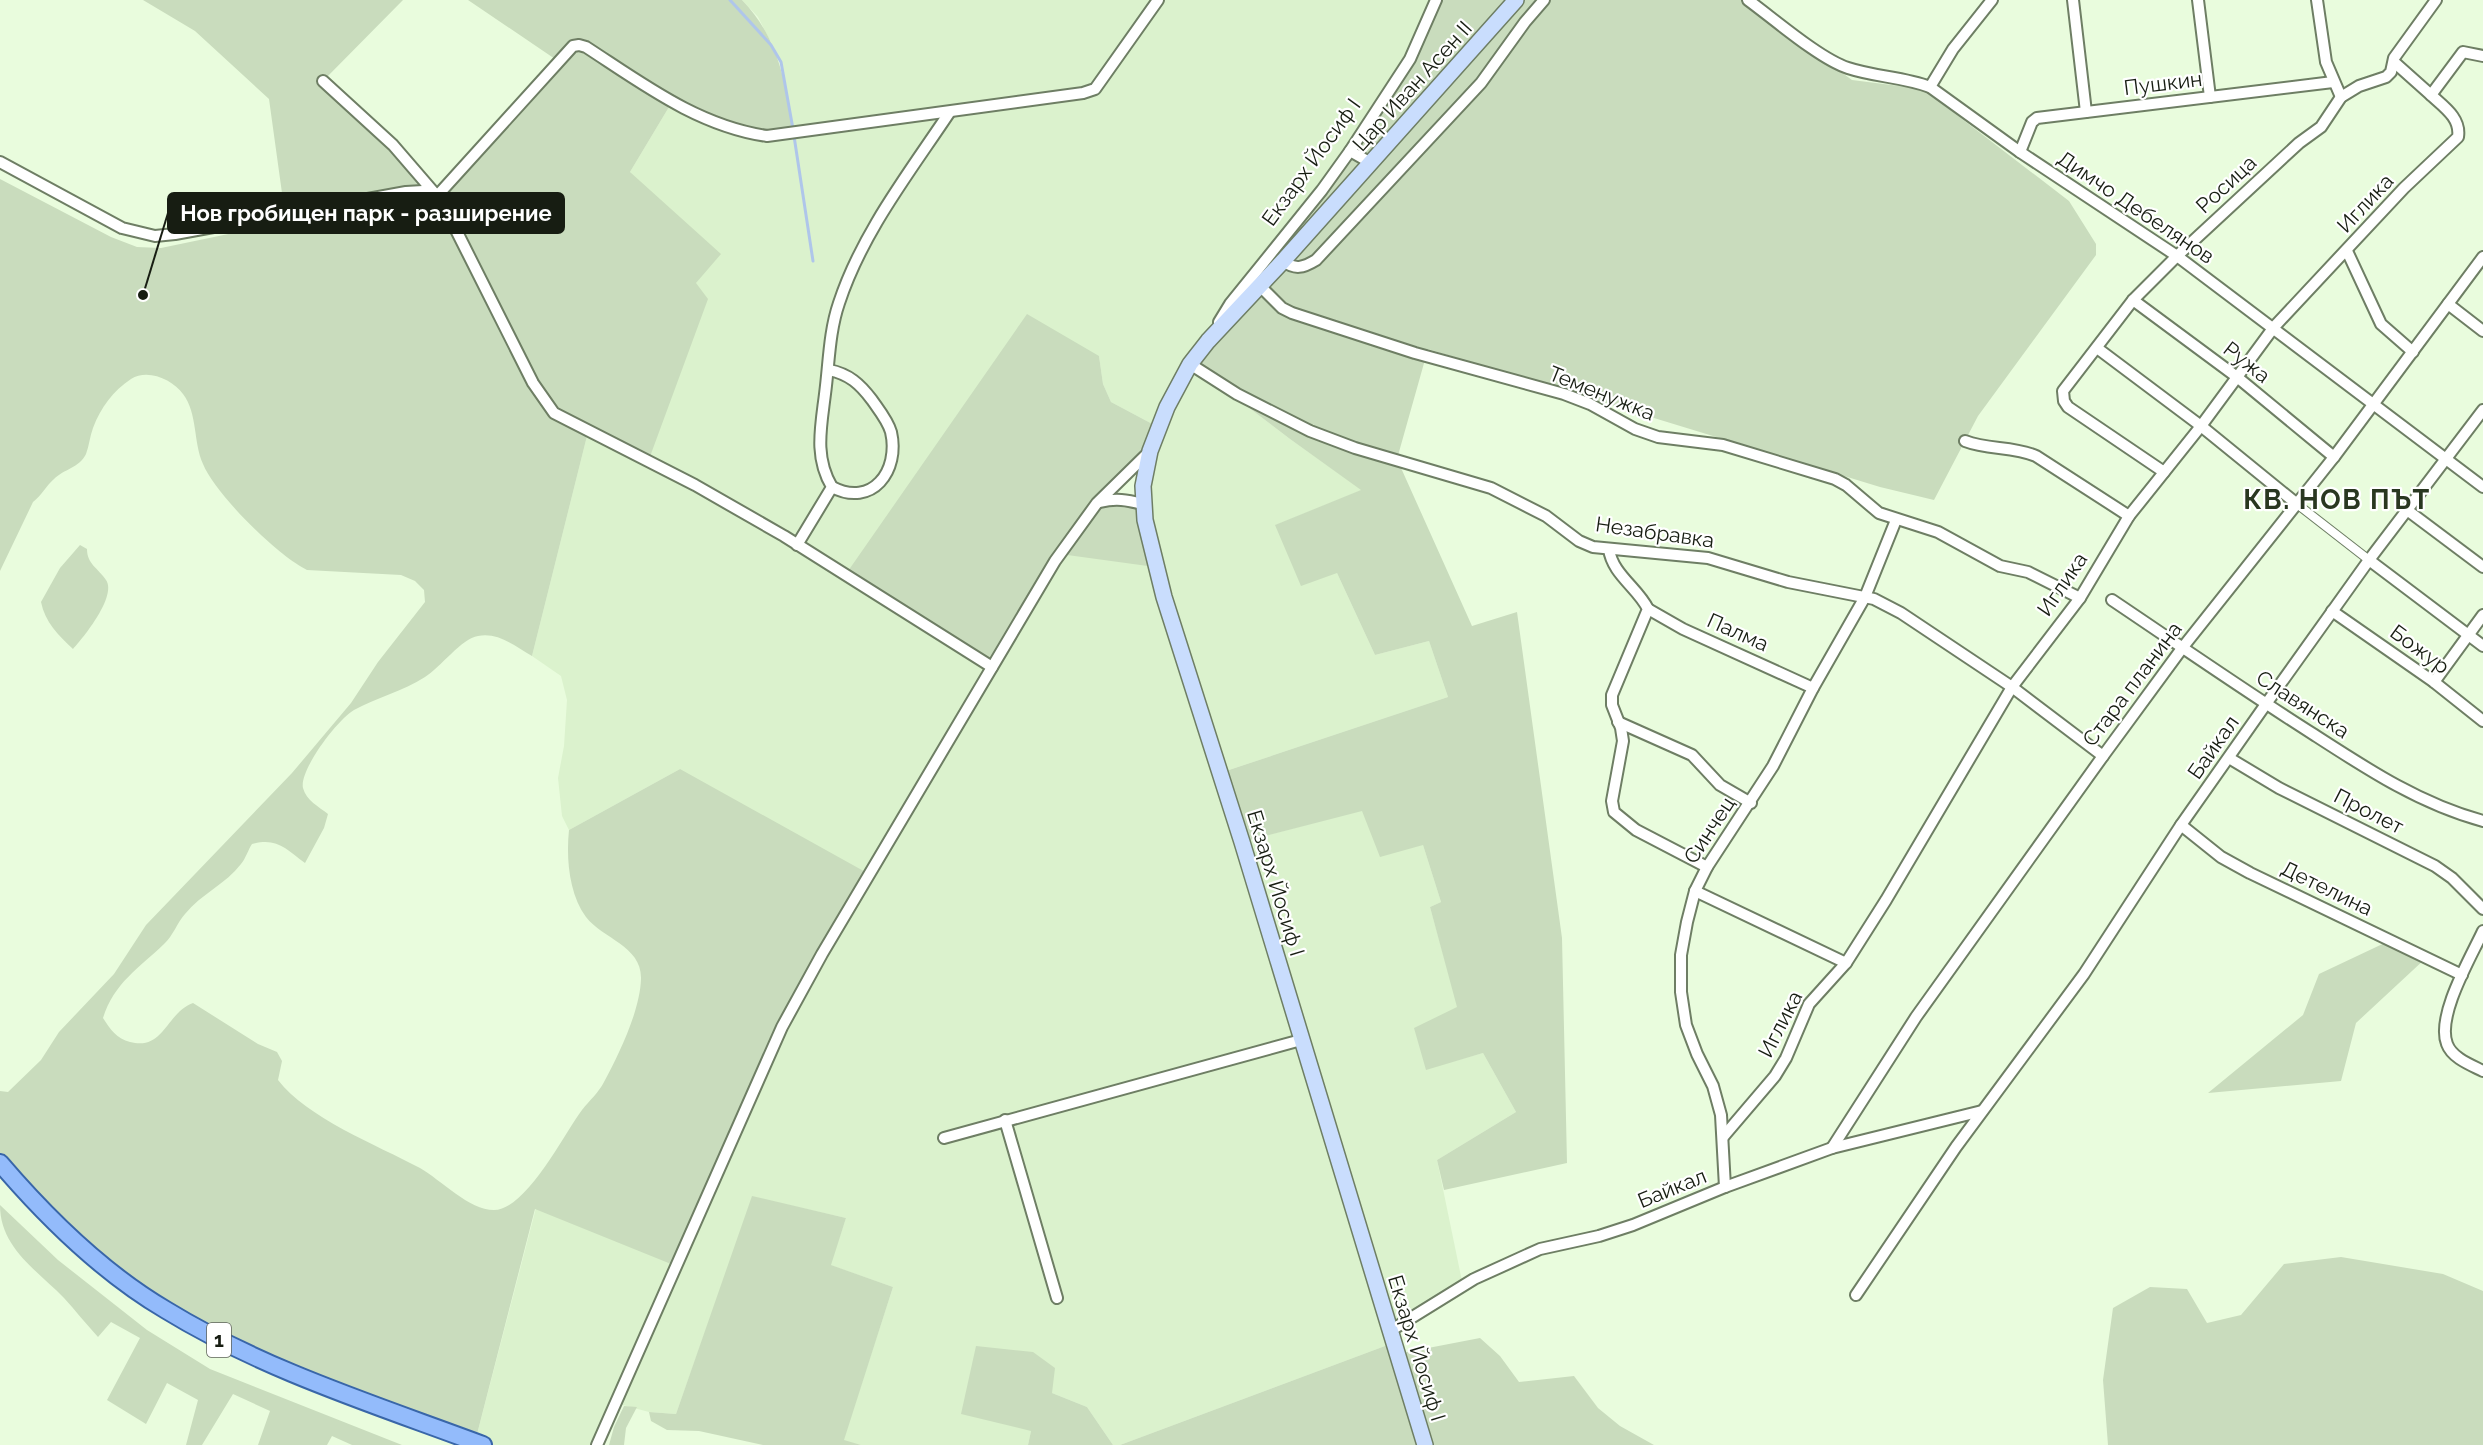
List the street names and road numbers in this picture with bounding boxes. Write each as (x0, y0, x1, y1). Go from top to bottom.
street label: Цар Иван Асен II (1347, 16, 1477, 156)
street label: Пушкин (2122, 66, 2204, 100)
street label: Екзарх Йосиф I (1256, 93, 1366, 231)
street label: Димчо Дебелянов (2053, 145, 2219, 269)
street label: Росица (2191, 150, 2261, 218)
street label: Иглика (2332, 168, 2398, 238)
street label: Ружа (2219, 336, 2275, 388)
street label: Теменужка (1545, 360, 1659, 426)
street label: Незабравка (1594, 511, 1716, 553)
street label: Иглика (2032, 547, 2092, 621)
street label: Палма (1703, 607, 1773, 657)
street label: Стара планина (2077, 617, 2187, 751)
street label: Божур (2386, 619, 2455, 679)
street label: Славянска (2252, 665, 2354, 743)
street label: Байкал (2182, 710, 2244, 784)
street label: Пролет (2330, 783, 2408, 839)
street label: Синчец (1678, 792, 1740, 868)
street label: Екзарх Йосиф I (1242, 807, 1310, 959)
street label: Детелина (2277, 855, 2377, 921)
street label: Иглика (1753, 987, 1807, 1061)
street label: Байкал (1634, 1163, 1710, 1213)
street label: Екзарх Йосиф I (1383, 1272, 1451, 1424)
road number: 1 (207, 1323, 231, 1357)

